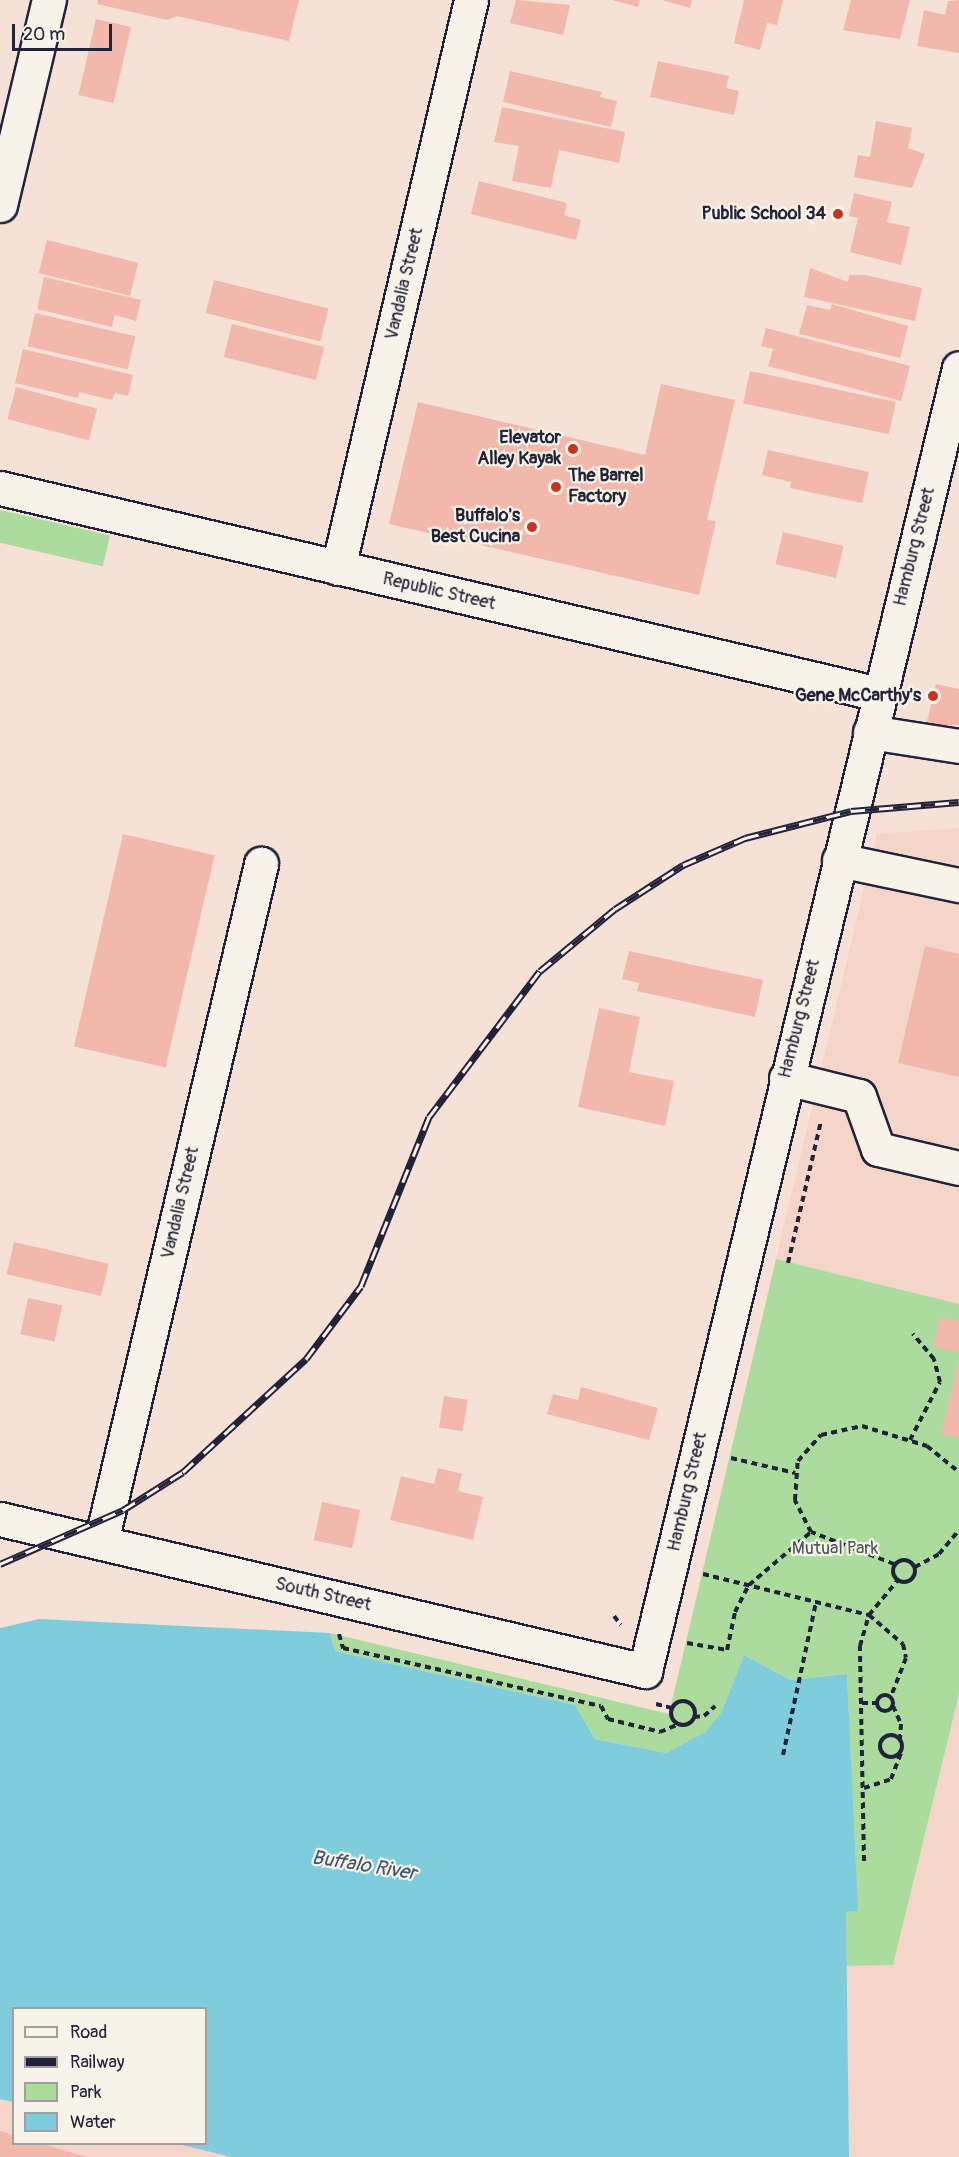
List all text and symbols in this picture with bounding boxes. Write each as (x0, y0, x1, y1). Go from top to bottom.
scale bar (15, 12, 116, 50)
text: 20 m (23, 23, 65, 46)
place label: Public School 34 (702, 203, 826, 225)
marker: Public School 34 (831, 207, 845, 221)
street label: Vandalia Street (382, 226, 428, 342)
place label: Elevator Alley Kayak (477, 428, 561, 470)
marker: Elevator Alley Kayak (566, 442, 580, 456)
place label: The Barrel Factory (568, 466, 643, 508)
marker: The Barrel Factory (549, 480, 563, 494)
street label: Hamburg Street (890, 485, 940, 609)
place label: Buffalo's Best Cucina (431, 506, 520, 548)
marker: Buffalo's Best Cucina (525, 520, 539, 534)
street label: Republic Street (381, 569, 497, 615)
place label: Gene McCarthy's (795, 685, 921, 707)
marker: Gene McCarthy's (926, 689, 940, 703)
street label: Hamburg Street (775, 957, 825, 1081)
street label: Vandalia Street (158, 1145, 204, 1261)
street label: Hamburg Street (664, 1430, 712, 1554)
park label: Mutual Park (792, 1538, 878, 1560)
street label: South Street (273, 1573, 373, 1617)
water label: Buffalo River (310, 1845, 418, 1885)
legend (12, 2007, 207, 2145)
text: Road (70, 2021, 107, 2044)
text: Railway (70, 2051, 125, 2074)
text: Park (70, 2081, 102, 2104)
text: Water (70, 2111, 116, 2134)

